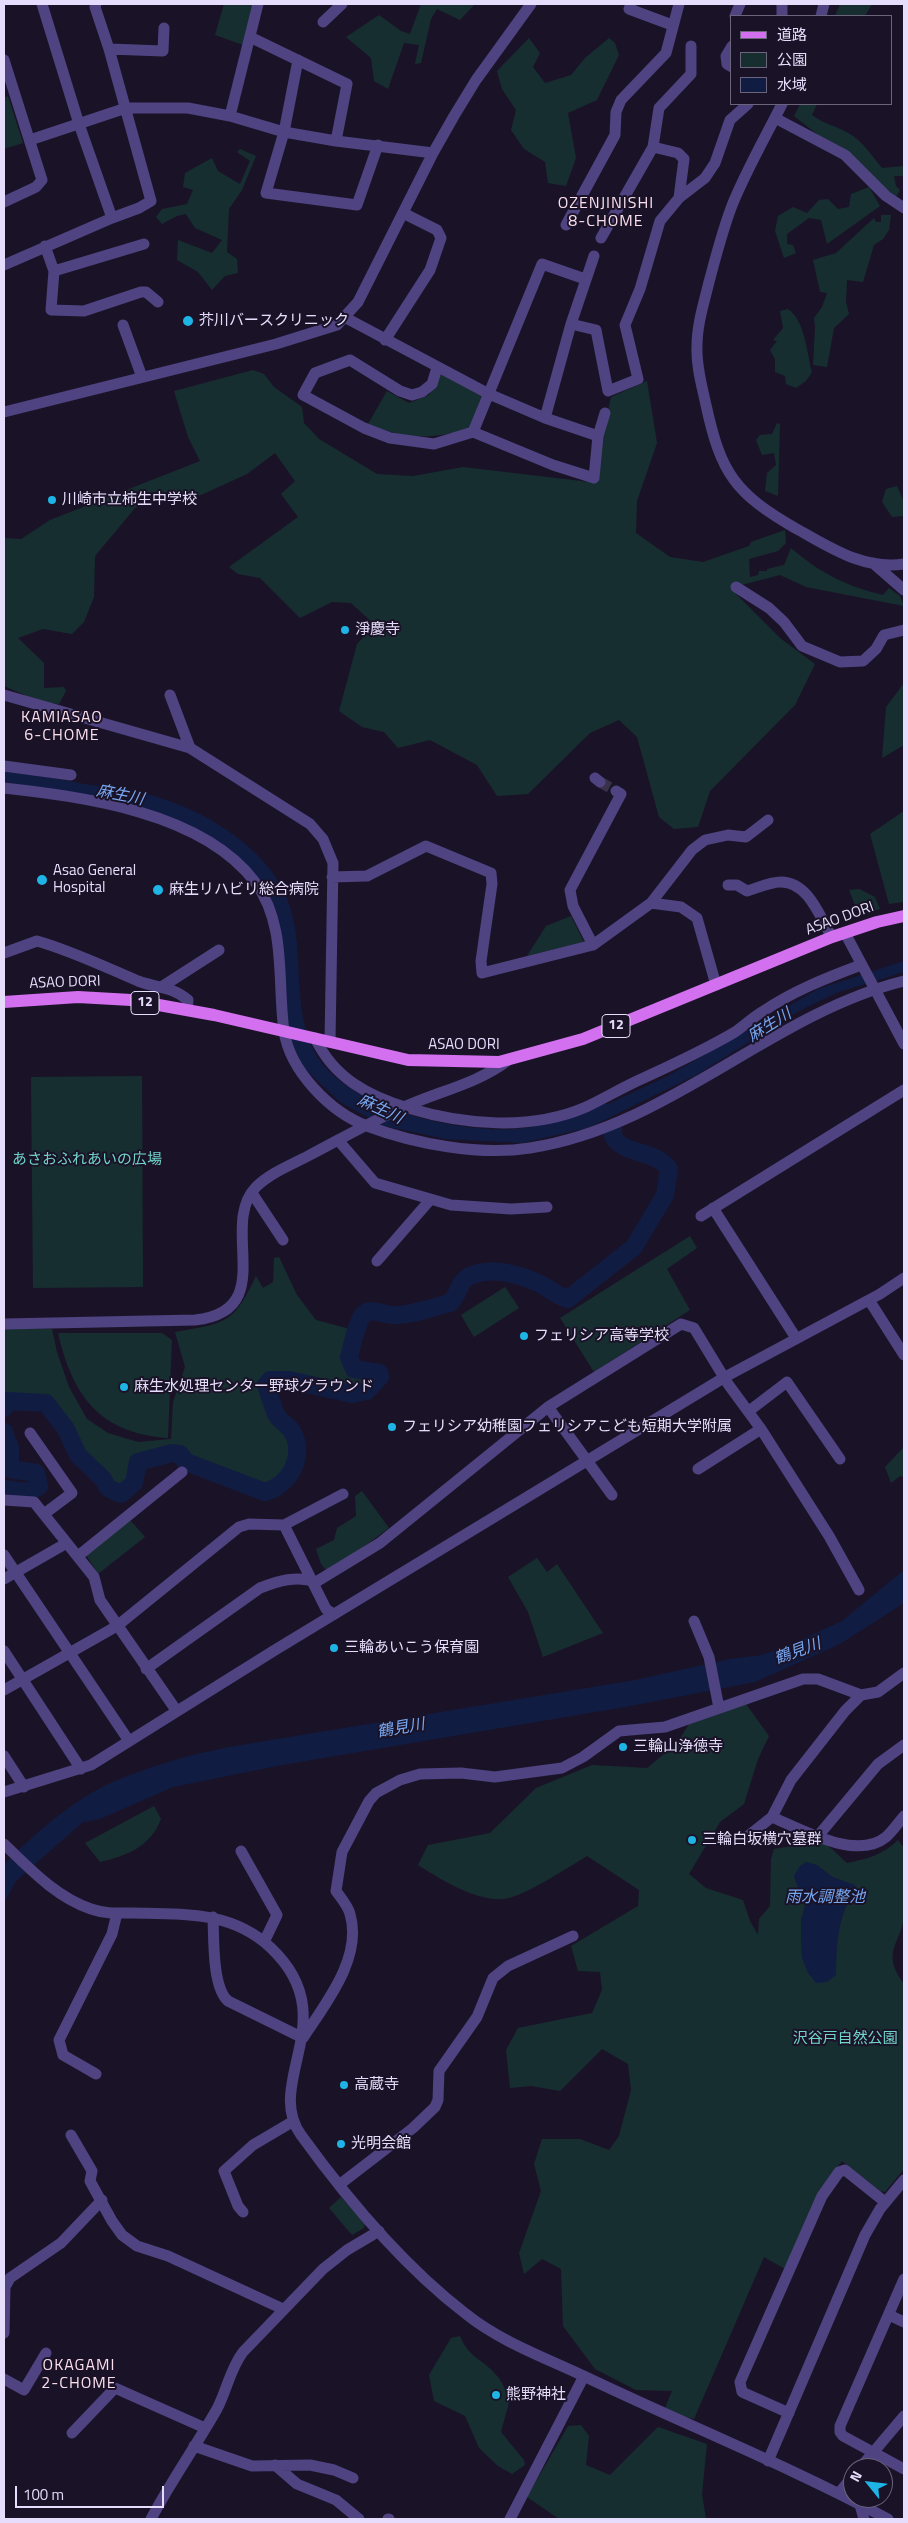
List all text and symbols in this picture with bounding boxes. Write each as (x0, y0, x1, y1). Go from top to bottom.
legend (730, 15, 893, 105)
text: 道路 (777, 23, 807, 46)
text: 公園 (777, 48, 807, 71)
text: 水域 (777, 73, 807, 96)
district label: OZENJINISHI 8-CHOME (556, 194, 656, 232)
place label: 芥川バースクリニック (199, 312, 349, 330)
marker: 芥川バースクリニック (181, 314, 195, 328)
place label: 川崎市立柿生中学校 (62, 491, 197, 509)
marker: 川崎市立柿生中学校 (46, 494, 58, 506)
place label: 淨慶寺 (355, 621, 400, 639)
marker: 淨慶寺 (339, 624, 351, 636)
district label: KAMIASAO 6-CHOME (20, 708, 104, 746)
water label: 麻生川 (95, 782, 145, 810)
place label: Asao General Hospital (53, 862, 136, 897)
marker: Asao General Hospital (35, 873, 49, 887)
place label: 麻生リハビリ総合病院 (169, 881, 319, 899)
marker: 麻生リハビリ総合病院 (151, 883, 165, 897)
street label: ASAO DORI (803, 898, 877, 940)
street label: ASAO DORI (29, 973, 101, 993)
road number: 12 (131, 991, 159, 1014)
water label: 麻生川 (745, 1005, 795, 1047)
road number: 12 (602, 1014, 630, 1038)
street label: ASAO DORI (428, 1036, 500, 1054)
water label: 麻生川 (354, 1091, 406, 1129)
park label: あさおふれあいの広場 (12, 1151, 162, 1169)
place label: フェリシア高等学校 (534, 1327, 669, 1345)
marker: フェリシア高等学校 (518, 1330, 530, 1342)
place label: 麻生水処理センター野球グラウンド (134, 1378, 374, 1396)
marker: 麻生水処理センター野球グラウンド (118, 1381, 130, 1393)
place label: フェリシア幼稚園フェリシアこども短期大学附属 (402, 1418, 732, 1436)
marker: フェリシア幼稚園フェリシアこども短期大学附属 (386, 1421, 398, 1433)
water label: 鶴見川 (772, 1635, 824, 1669)
place label: 三輪あいこう保育園 (344, 1639, 479, 1657)
marker: 三輪あいこう保育園 (328, 1642, 340, 1654)
water label: 鶴見川 (376, 1715, 426, 1743)
place label: 三輪山浄徳寺 (633, 1738, 723, 1756)
marker: 三輪山浄徳寺 (617, 1741, 629, 1753)
place label: 三輪白坂横穴墓群 (702, 1831, 822, 1849)
marker: 三輪白坂横穴墓群 (686, 1834, 698, 1846)
water label: 雨水調整池 (785, 1888, 865, 1908)
park label: 沢谷戸自然公園 (793, 2030, 897, 2048)
place label: 高蔵寺 (354, 2076, 399, 2094)
marker: 高蔵寺 (338, 2079, 350, 2091)
place label: 光明会館 (351, 2135, 411, 2153)
marker: 光明会館 (335, 2138, 347, 2150)
district label: OKAGAMI 2-CHOME (40, 2356, 118, 2394)
place label: 熊野神社 (506, 2386, 566, 2404)
marker: 熊野神社 (490, 2389, 502, 2401)
north arrow (843, 2458, 893, 2508)
text: N (844, 2467, 867, 2485)
scale bar (18, 2476, 166, 2508)
text: 100 m (23, 2483, 64, 2506)

